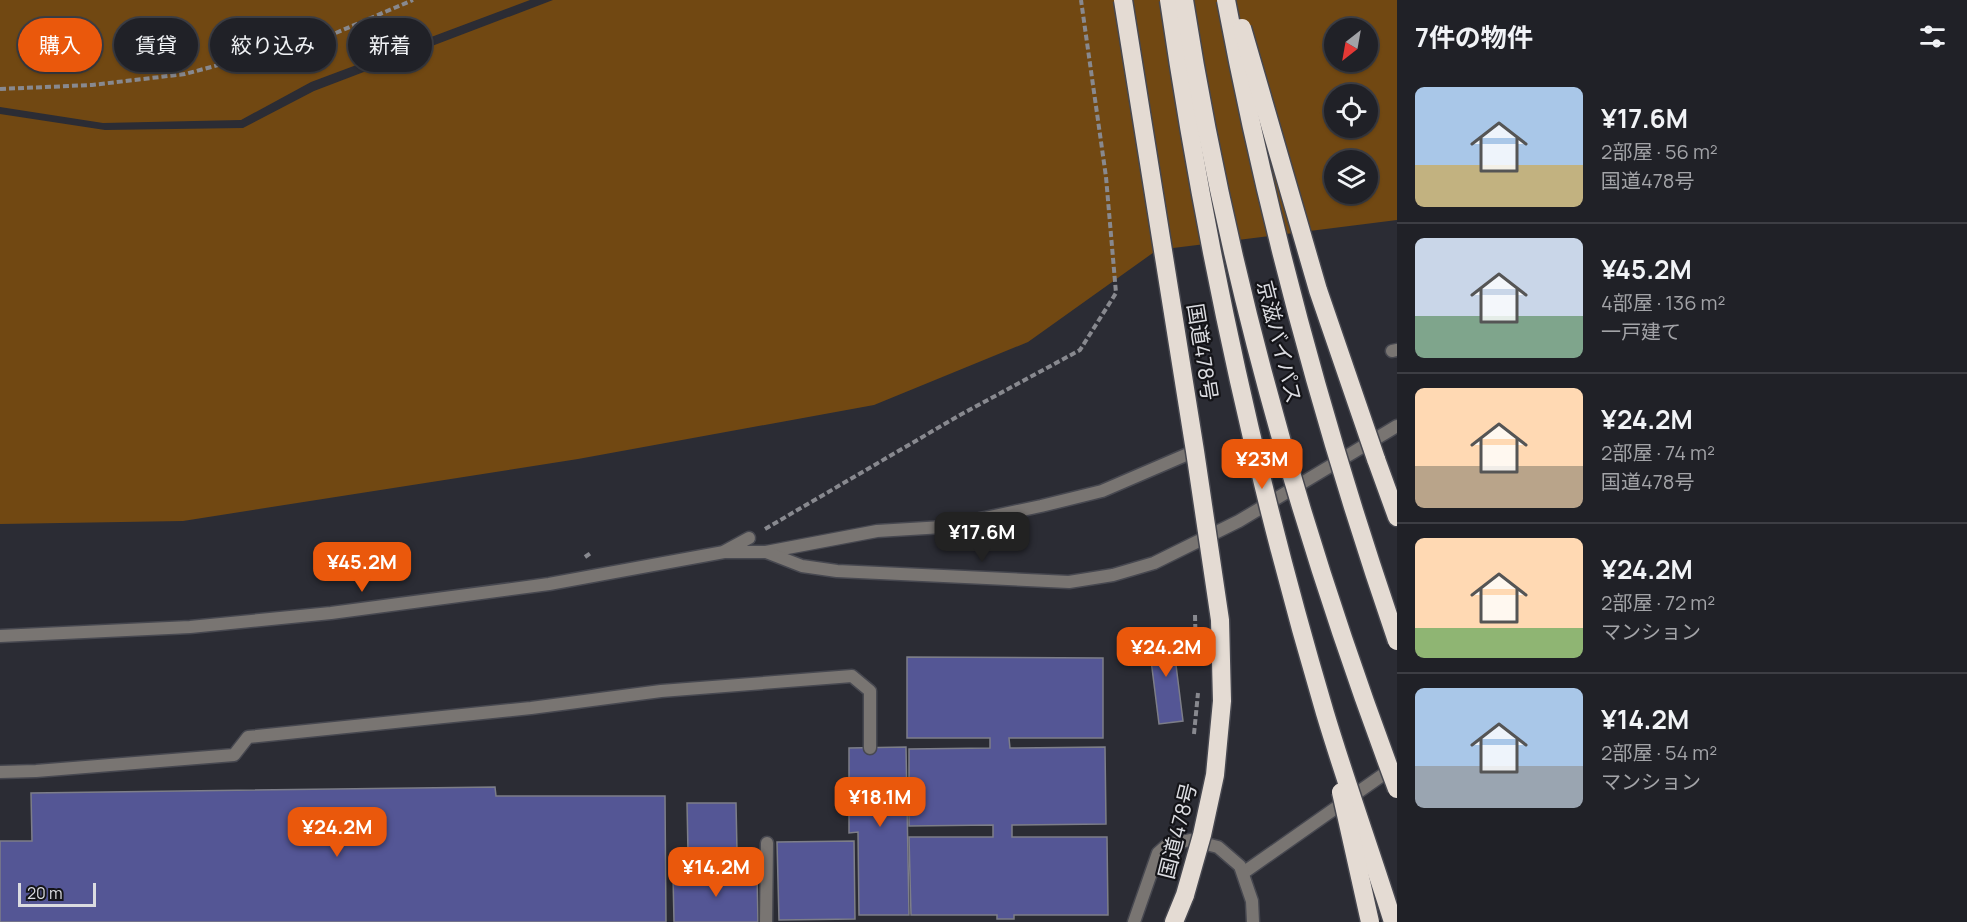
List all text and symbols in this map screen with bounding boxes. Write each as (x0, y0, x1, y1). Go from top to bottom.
chip: 購入 (18, 18, 102, 72)
chip: 賃貸 (114, 18, 198, 72)
chip: 絞り込み (210, 18, 336, 72)
chip: 新着 (348, 18, 432, 72)
north arrow (1324, 18, 1378, 72)
map controls (1324, 18, 1378, 204)
text: 7件の物件 (1415, 19, 1533, 55)
icon: filters (1916, 20, 1949, 53)
button: locate (1324, 84, 1378, 138)
text: ¥17.6M (1601, 100, 1688, 136)
icon: home (1463, 111, 1535, 183)
text: 2部屋 · 56 m² (1601, 138, 1718, 165)
button: layers (1324, 150, 1378, 204)
text: 国道478号 (1601, 167, 1694, 194)
text: ¥45.2M (1601, 251, 1692, 287)
icon: home (1463, 262, 1535, 334)
street label: 京滋バイパス (1251, 277, 1309, 406)
text: 4部屋 · 136 m² (1601, 289, 1726, 316)
street label: 国道478号 (1181, 301, 1224, 402)
text: 一戸建て (1601, 318, 1681, 345)
text: ¥24.2M (1601, 401, 1693, 437)
icon: home (1463, 412, 1535, 484)
pin: ¥23M (1226, 439, 1298, 490)
text: 2部屋 · 74 m² (1601, 439, 1715, 466)
text: ¥23M (1236, 445, 1288, 472)
text: 国道478号 (1601, 468, 1694, 495)
pin: ¥17.6M (933, 512, 1031, 563)
text: ¥17.6M (949, 518, 1015, 545)
pin: ¥45.2M (313, 542, 411, 593)
text: ¥45.2M (327, 548, 397, 575)
text: ¥24.2M (1601, 551, 1693, 587)
icon: home (1463, 562, 1535, 634)
text: 2部屋 · 72 m² (1601, 589, 1715, 616)
text: マンション (1601, 618, 1701, 645)
pin: ¥24.2M (1117, 627, 1215, 678)
text: ¥24.2M (1131, 633, 1201, 660)
text: ¥14.2M (1601, 701, 1689, 737)
icon: home (1463, 712, 1535, 784)
text: 2部屋 · 54 m² (1601, 739, 1717, 766)
text: マンション (1601, 768, 1701, 795)
pin: ¥18.1M (831, 777, 929, 828)
street label: 国道478号 (1152, 780, 1202, 882)
text: ¥18.1M (849, 783, 911, 810)
pin: ¥24.2M (288, 807, 386, 858)
text: ¥24.2M (302, 813, 372, 840)
pin: ¥14.2M (667, 847, 765, 898)
text: ¥14.2M (682, 853, 750, 880)
scale bar (18, 880, 96, 908)
text: 20 m (27, 882, 63, 904)

